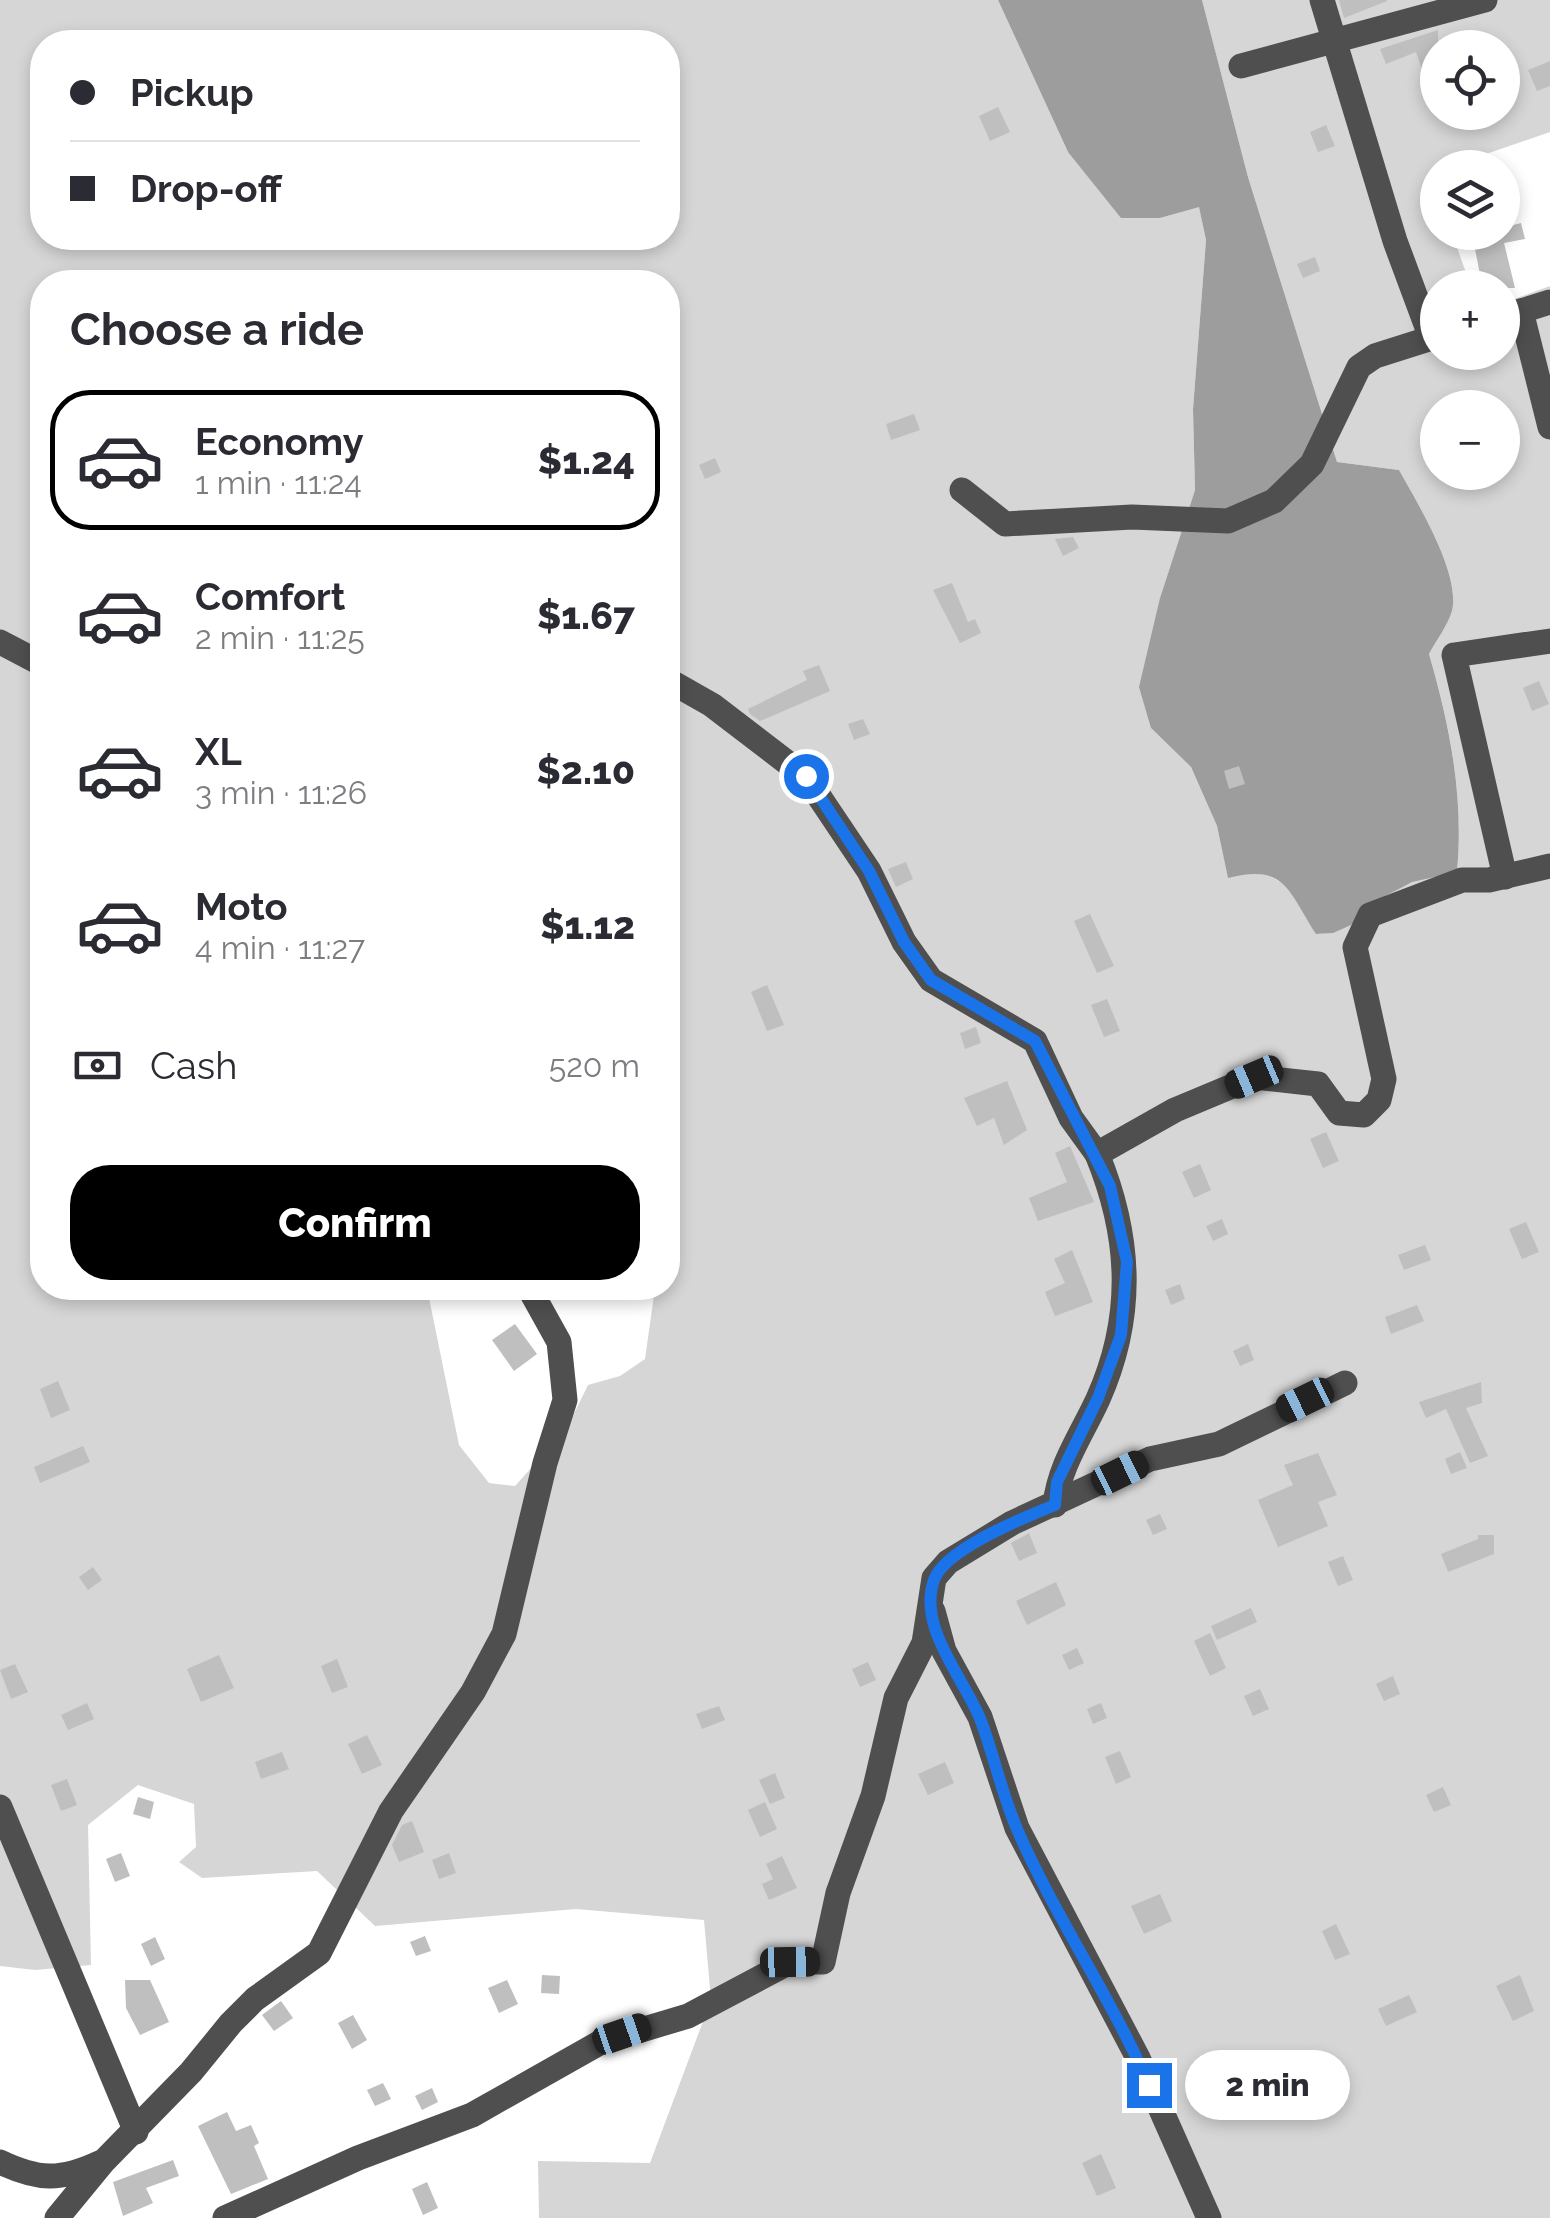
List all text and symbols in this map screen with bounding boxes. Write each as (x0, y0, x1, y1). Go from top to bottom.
map controls (1420, 30, 1520, 490)
button: locate (1420, 30, 1520, 130)
text: Pickup (130, 70, 254, 115)
button: layers (1420, 150, 1520, 250)
text: Drop-off (130, 166, 282, 211)
button: + (1420, 270, 1520, 370)
text: Choose a ride (70, 303, 364, 356)
button: − (1420, 390, 1520, 490)
icon: car (75, 415, 165, 505)
text: Economy (195, 419, 364, 464)
text: $1.24 (538, 438, 635, 483)
text: 1 min · 11:24 (195, 464, 362, 501)
icon: car (75, 570, 165, 660)
text: Comfort (195, 574, 345, 619)
text: $1.67 (537, 593, 635, 638)
text: 2 min · 11:25 (195, 619, 365, 656)
icon: car (75, 725, 165, 815)
text: XL (195, 729, 242, 774)
text: $2.10 (537, 748, 635, 793)
route start (784, 754, 829, 799)
text: 3 min · 11:26 (195, 774, 367, 811)
icon: car (75, 880, 165, 970)
text: Moto (195, 884, 288, 929)
text: $1.12 (540, 903, 635, 948)
text: 4 min · 11:27 (195, 929, 365, 966)
icon: cash (70, 1038, 125, 1093)
text: Cash (150, 1043, 237, 1088)
text: 520 m (549, 1047, 640, 1084)
car (1221, 1051, 1287, 1103)
button: Confirm (70, 1165, 640, 1280)
car (1271, 1373, 1339, 1427)
car (1086, 1446, 1154, 1500)
car (760, 1946, 820, 1978)
car (589, 2010, 655, 2058)
callout: 2 min (1184, 2050, 1349, 2120)
route end (1127, 2063, 1172, 2108)
text: 2 min (1225, 2066, 1310, 2103)

